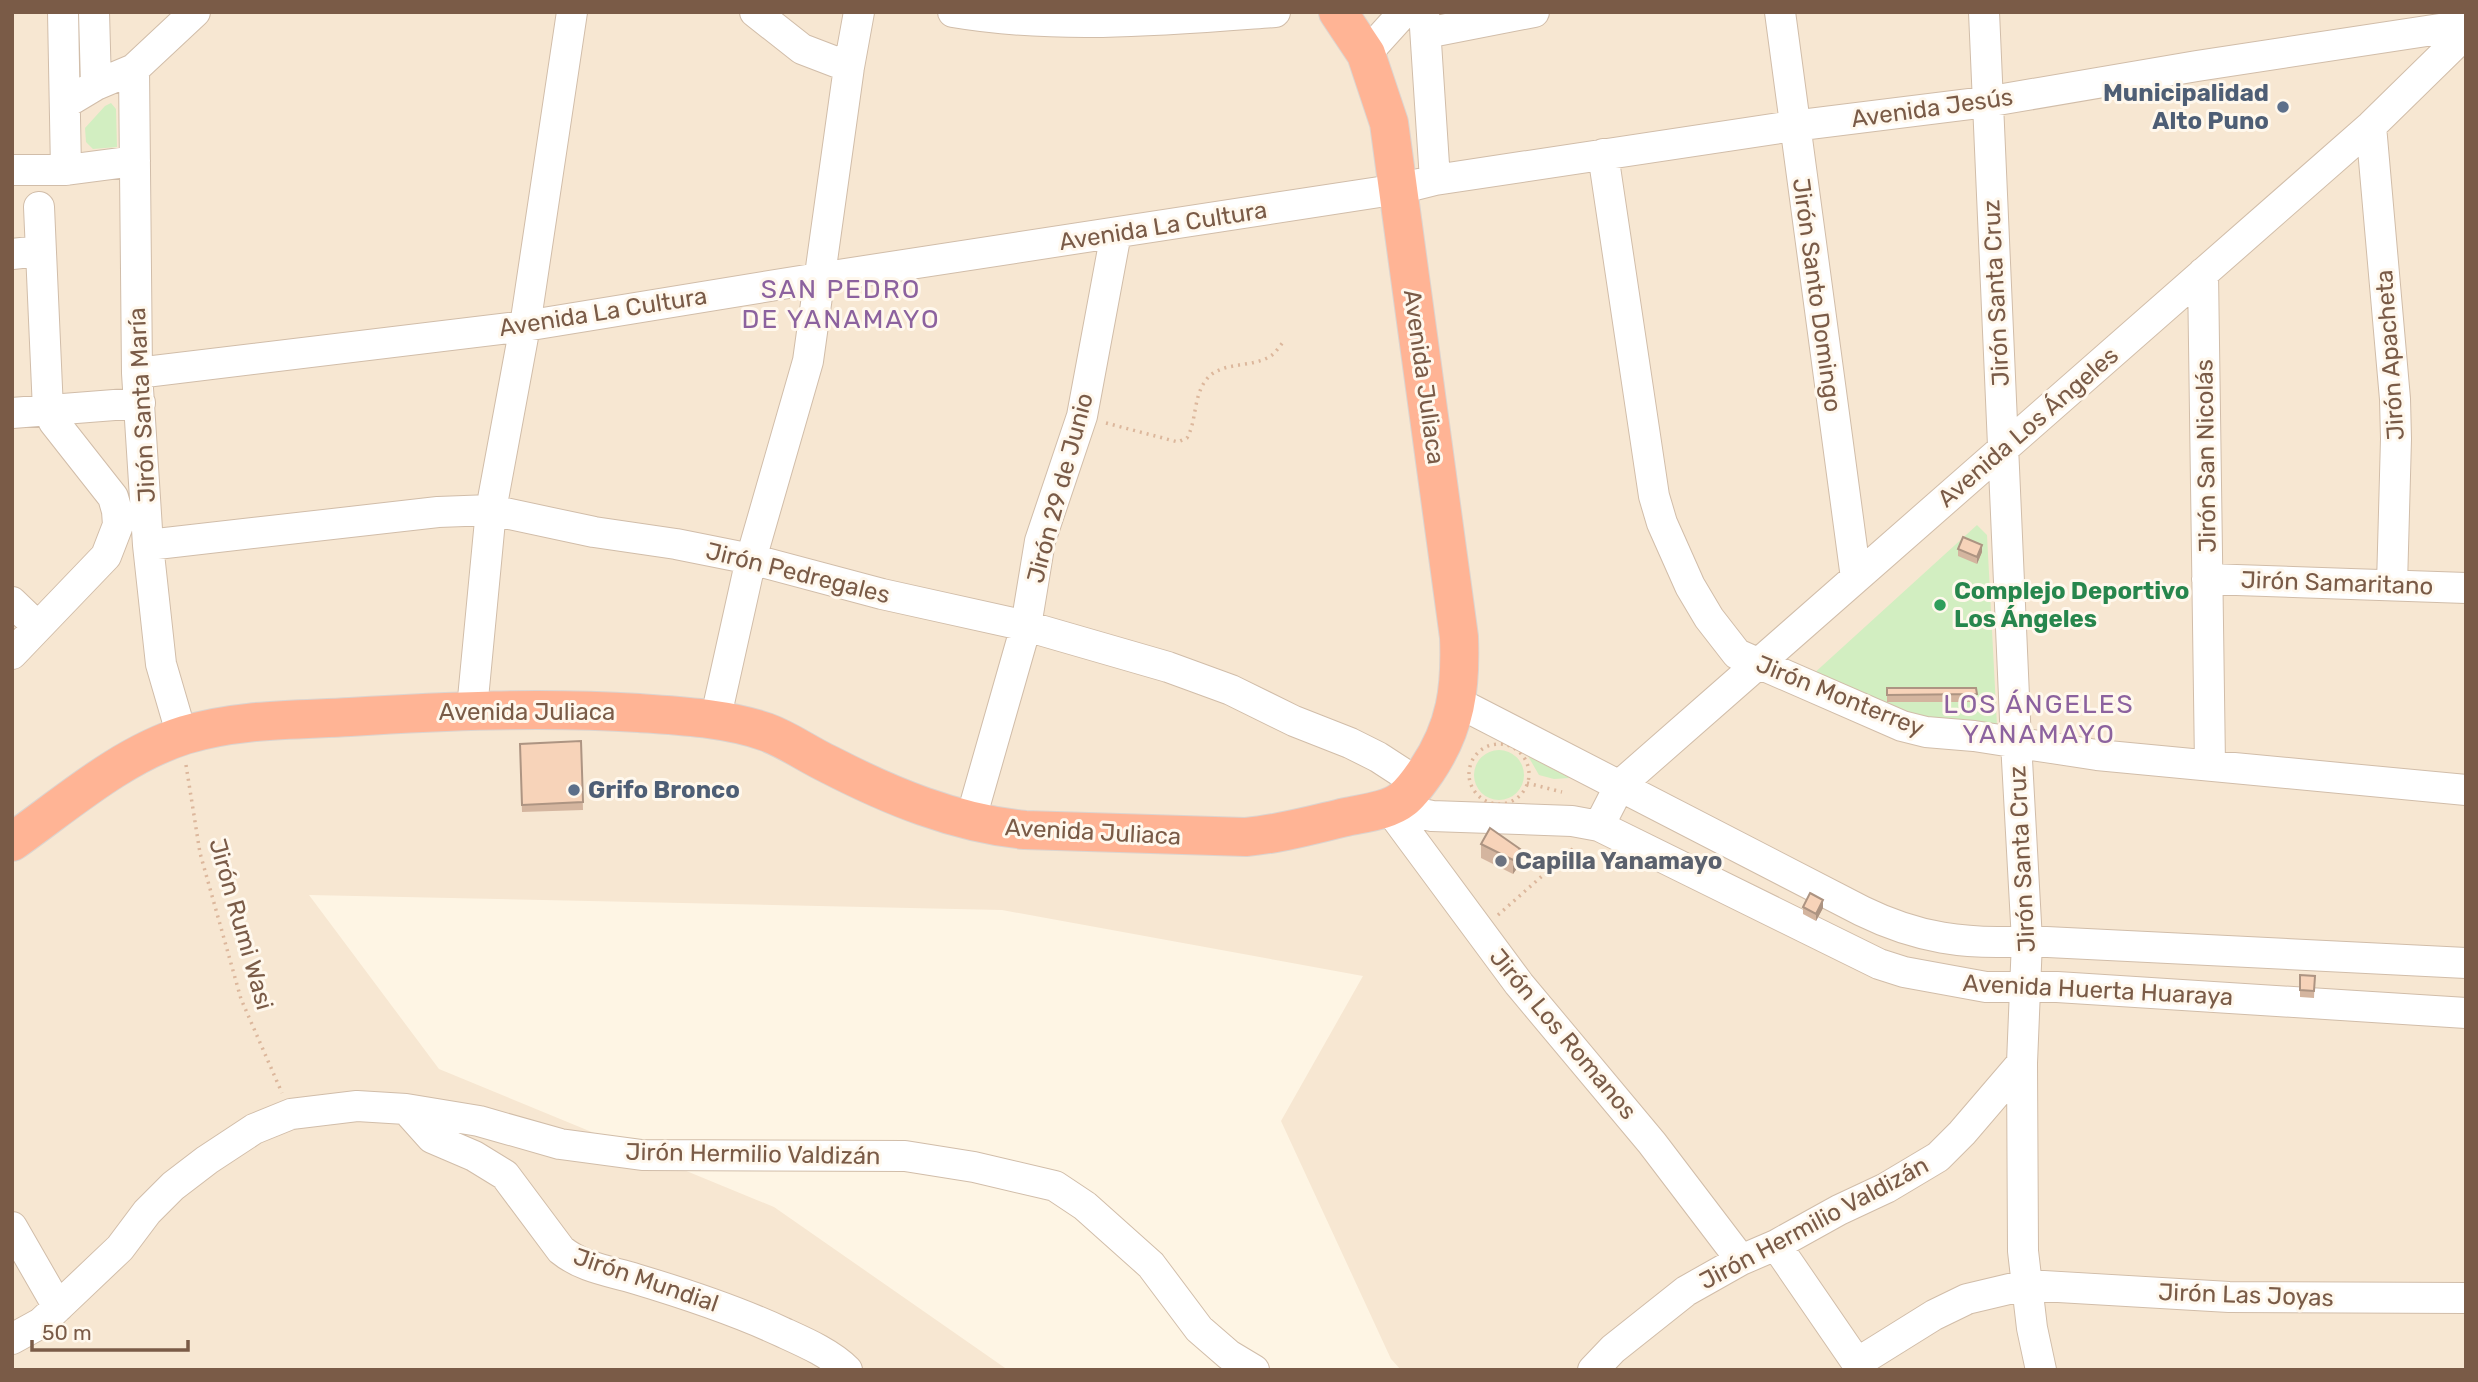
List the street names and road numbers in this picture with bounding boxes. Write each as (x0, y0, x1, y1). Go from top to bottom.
street label: Avenida Jesús (1849, 83, 2015, 133)
street label: Jirón Santo Domingo (1787, 176, 1847, 414)
street label: Avenida La Cultura (1057, 196, 1269, 256)
street label: Jirón Santa Cruz (1977, 199, 2015, 387)
street label: Jirón Apacheta (2370, 269, 2410, 441)
street label: Avenida La Cultura (497, 282, 709, 342)
street label: Avenida Juliaca (1398, 288, 1450, 466)
street label: Jirón Santa María (123, 307, 161, 503)
street label: Avenida Los Ángeles (1932, 341, 2124, 513)
street label: Jirón San Nicolás (2190, 359, 2222, 553)
street label: Jirón 29 de Junio (1021, 390, 1099, 586)
street label: Jirón Pedregales (703, 537, 893, 609)
street label: Jirón Samaritano (2240, 566, 2434, 600)
street label: Jirón Monterrey (1752, 650, 1928, 742)
street label: Avenida Juliaca (439, 698, 615, 726)
street label: Jirón Santa Cruz (2003, 765, 2041, 953)
street label: Avenida Juliaca (1004, 813, 1182, 851)
street label: Jirón Rumi Wasi (203, 835, 279, 1013)
street label: Jirón Los Romanos (1484, 943, 1642, 1125)
street label: Avenida Huerta Huaraya (1962, 969, 2234, 1011)
street label: Jirón Hermilio Valdizán (625, 1138, 881, 1170)
street label: Jirón Hermilio Valdizán (1695, 1151, 1933, 1295)
street label: Jirón Mundial (570, 1242, 722, 1318)
street label: Jirón Las Joyas (2158, 1278, 2334, 1312)

